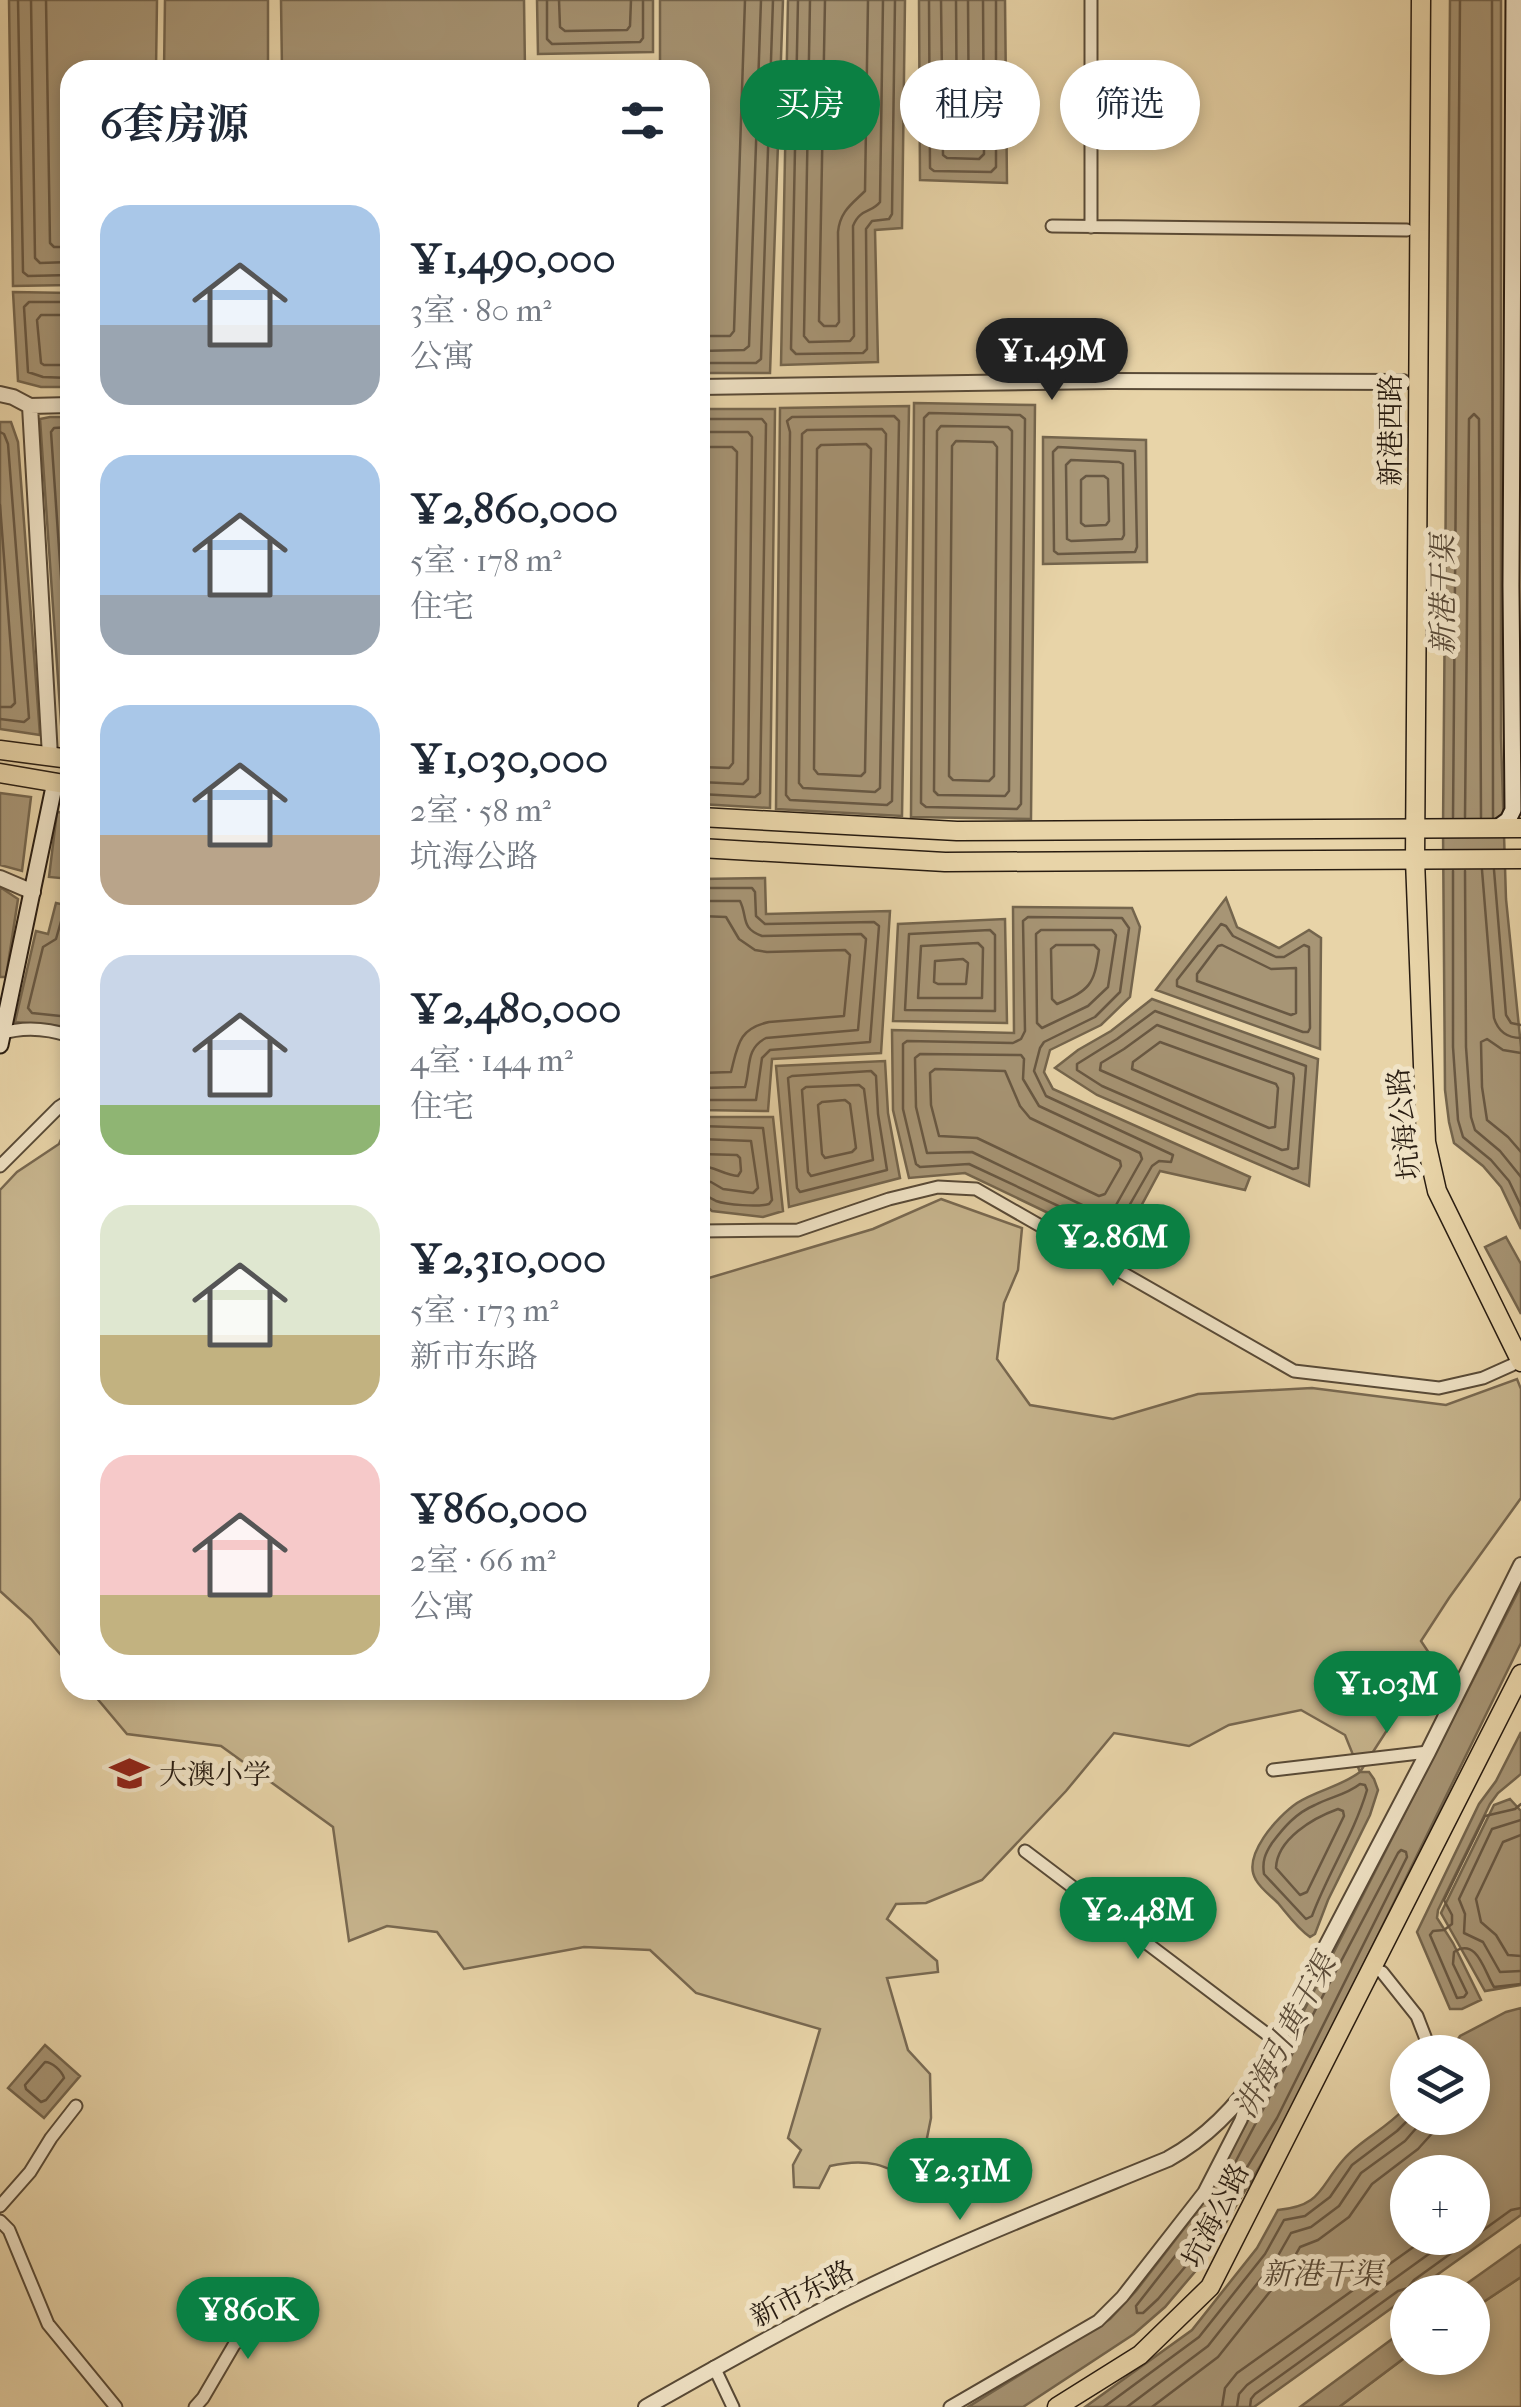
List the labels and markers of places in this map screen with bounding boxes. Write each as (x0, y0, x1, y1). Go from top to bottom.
pin: ¥1.49M (971, 318, 1133, 403)
pin: ¥2.86M (1032, 1204, 1194, 1289)
pin: ¥1.03M (1306, 1651, 1468, 1736)
school or university icon: 大澳小学 (108, 1753, 150, 1795)
place label: 大澳小学 (159, 1758, 271, 1791)
pin: ¥2.48M (1057, 1877, 1219, 1962)
pin: ¥2.31M (879, 2138, 1041, 2223)
pin: ¥860K (178, 2277, 318, 2362)

